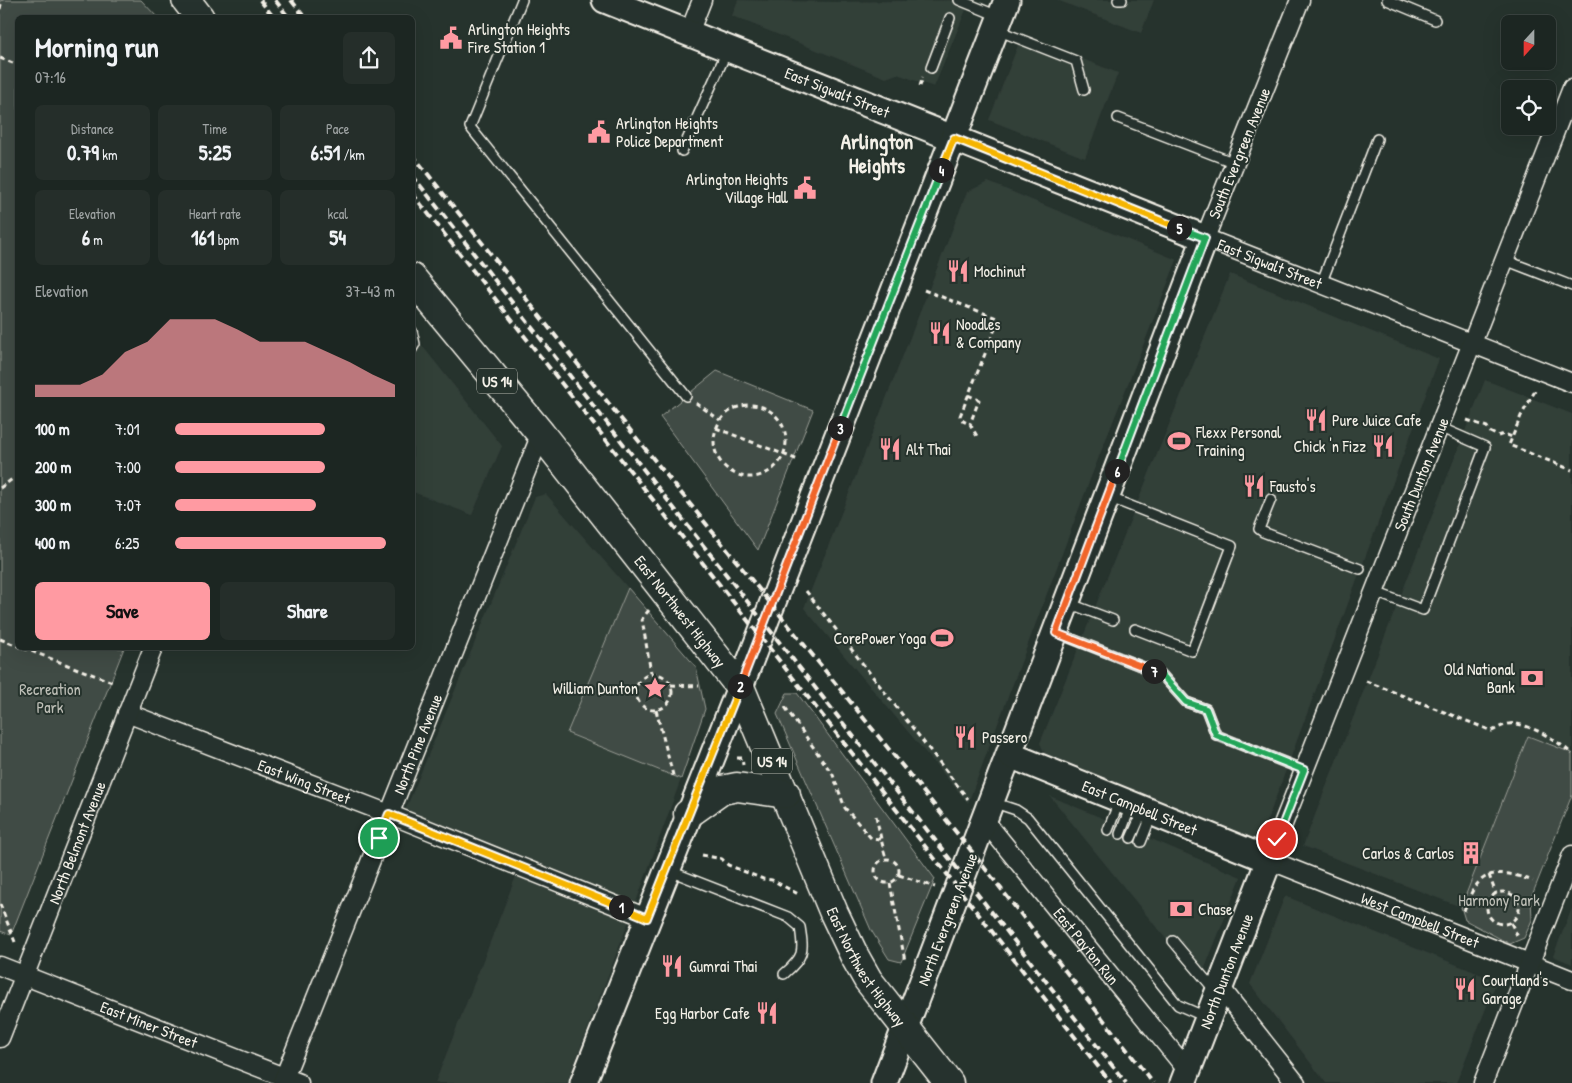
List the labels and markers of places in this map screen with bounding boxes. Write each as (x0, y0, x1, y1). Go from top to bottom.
place label: Arlington Heights Fire Station 1 (467, 18, 570, 58)
public building icon: Arlington Heights Fire Station 1 (438, 25, 464, 51)
place label: Arlington Heights Police Department (616, 112, 723, 152)
public building icon: Arlington Heights Police Department (586, 119, 612, 145)
pin: 4 (928, 158, 954, 182)
place label: Arlington Heights Village Hall (686, 168, 788, 208)
public building icon: Arlington Heights Village Hall (792, 175, 818, 201)
pin: 5 (1166, 216, 1192, 240)
restaurant icon: Mochinut (945, 258, 971, 284)
place label: Mochinut (974, 260, 1026, 282)
place label: Noodles & Company (956, 313, 1022, 353)
restaurant icon: Noodles & Company (927, 320, 953, 346)
restaurant icon: Pure Juice Cafe (1303, 407, 1329, 433)
place label: Pure Juice Cafe (1332, 409, 1422, 431)
pin: 3 (828, 416, 852, 440)
place label: Flexx Personal Training (1195, 421, 1282, 461)
sports icon: Flexx Personal Training (1166, 428, 1192, 454)
restaurant icon: Chick 'n Fizz (1370, 433, 1396, 459)
place label: Chick 'n Fizz (1294, 435, 1366, 457)
restaurant icon: Alt Thai (877, 436, 903, 462)
place label: Alt Thai (906, 438, 951, 460)
pin: 6 (1104, 458, 1130, 484)
restaurant icon: Fausto's (1241, 473, 1267, 499)
place label: Fausto's (1269, 475, 1316, 497)
sports icon: CorePower Yoga (929, 625, 955, 651)
place label: CorePower Yoga (834, 627, 926, 649)
pin: 7 (1142, 658, 1166, 684)
place label: Old National Bank (1444, 658, 1516, 698)
bank icon: Old National Bank (1519, 665, 1545, 691)
pin: 2 (728, 674, 752, 698)
place icon: William Dunton (642, 675, 668, 701)
place label: William Dunton (553, 677, 638, 699)
restaurant icon: Passero (952, 724, 978, 750)
place label: Passero (982, 726, 1028, 748)
pin (358, 817, 400, 859)
pin (1256, 818, 1298, 860)
building icon: Carlos & Carlos (1458, 840, 1484, 866)
place label: Carlos & Carlos (1362, 842, 1454, 864)
pin: 1 (608, 894, 634, 920)
bank icon: Chase (1168, 896, 1194, 922)
place label: Chase (1198, 898, 1233, 920)
restaurant icon: Gumrai Thai (659, 953, 685, 979)
place label: Gumrai Thai (689, 955, 758, 977)
place label: Courtland's Garage (1482, 969, 1548, 1009)
restaurant icon: Courtland's Garage (1452, 976, 1478, 1002)
restaurant icon: Egg Harbor Cafe (754, 1000, 780, 1026)
place label: Egg Harbor Cafe (655, 1002, 751, 1024)

